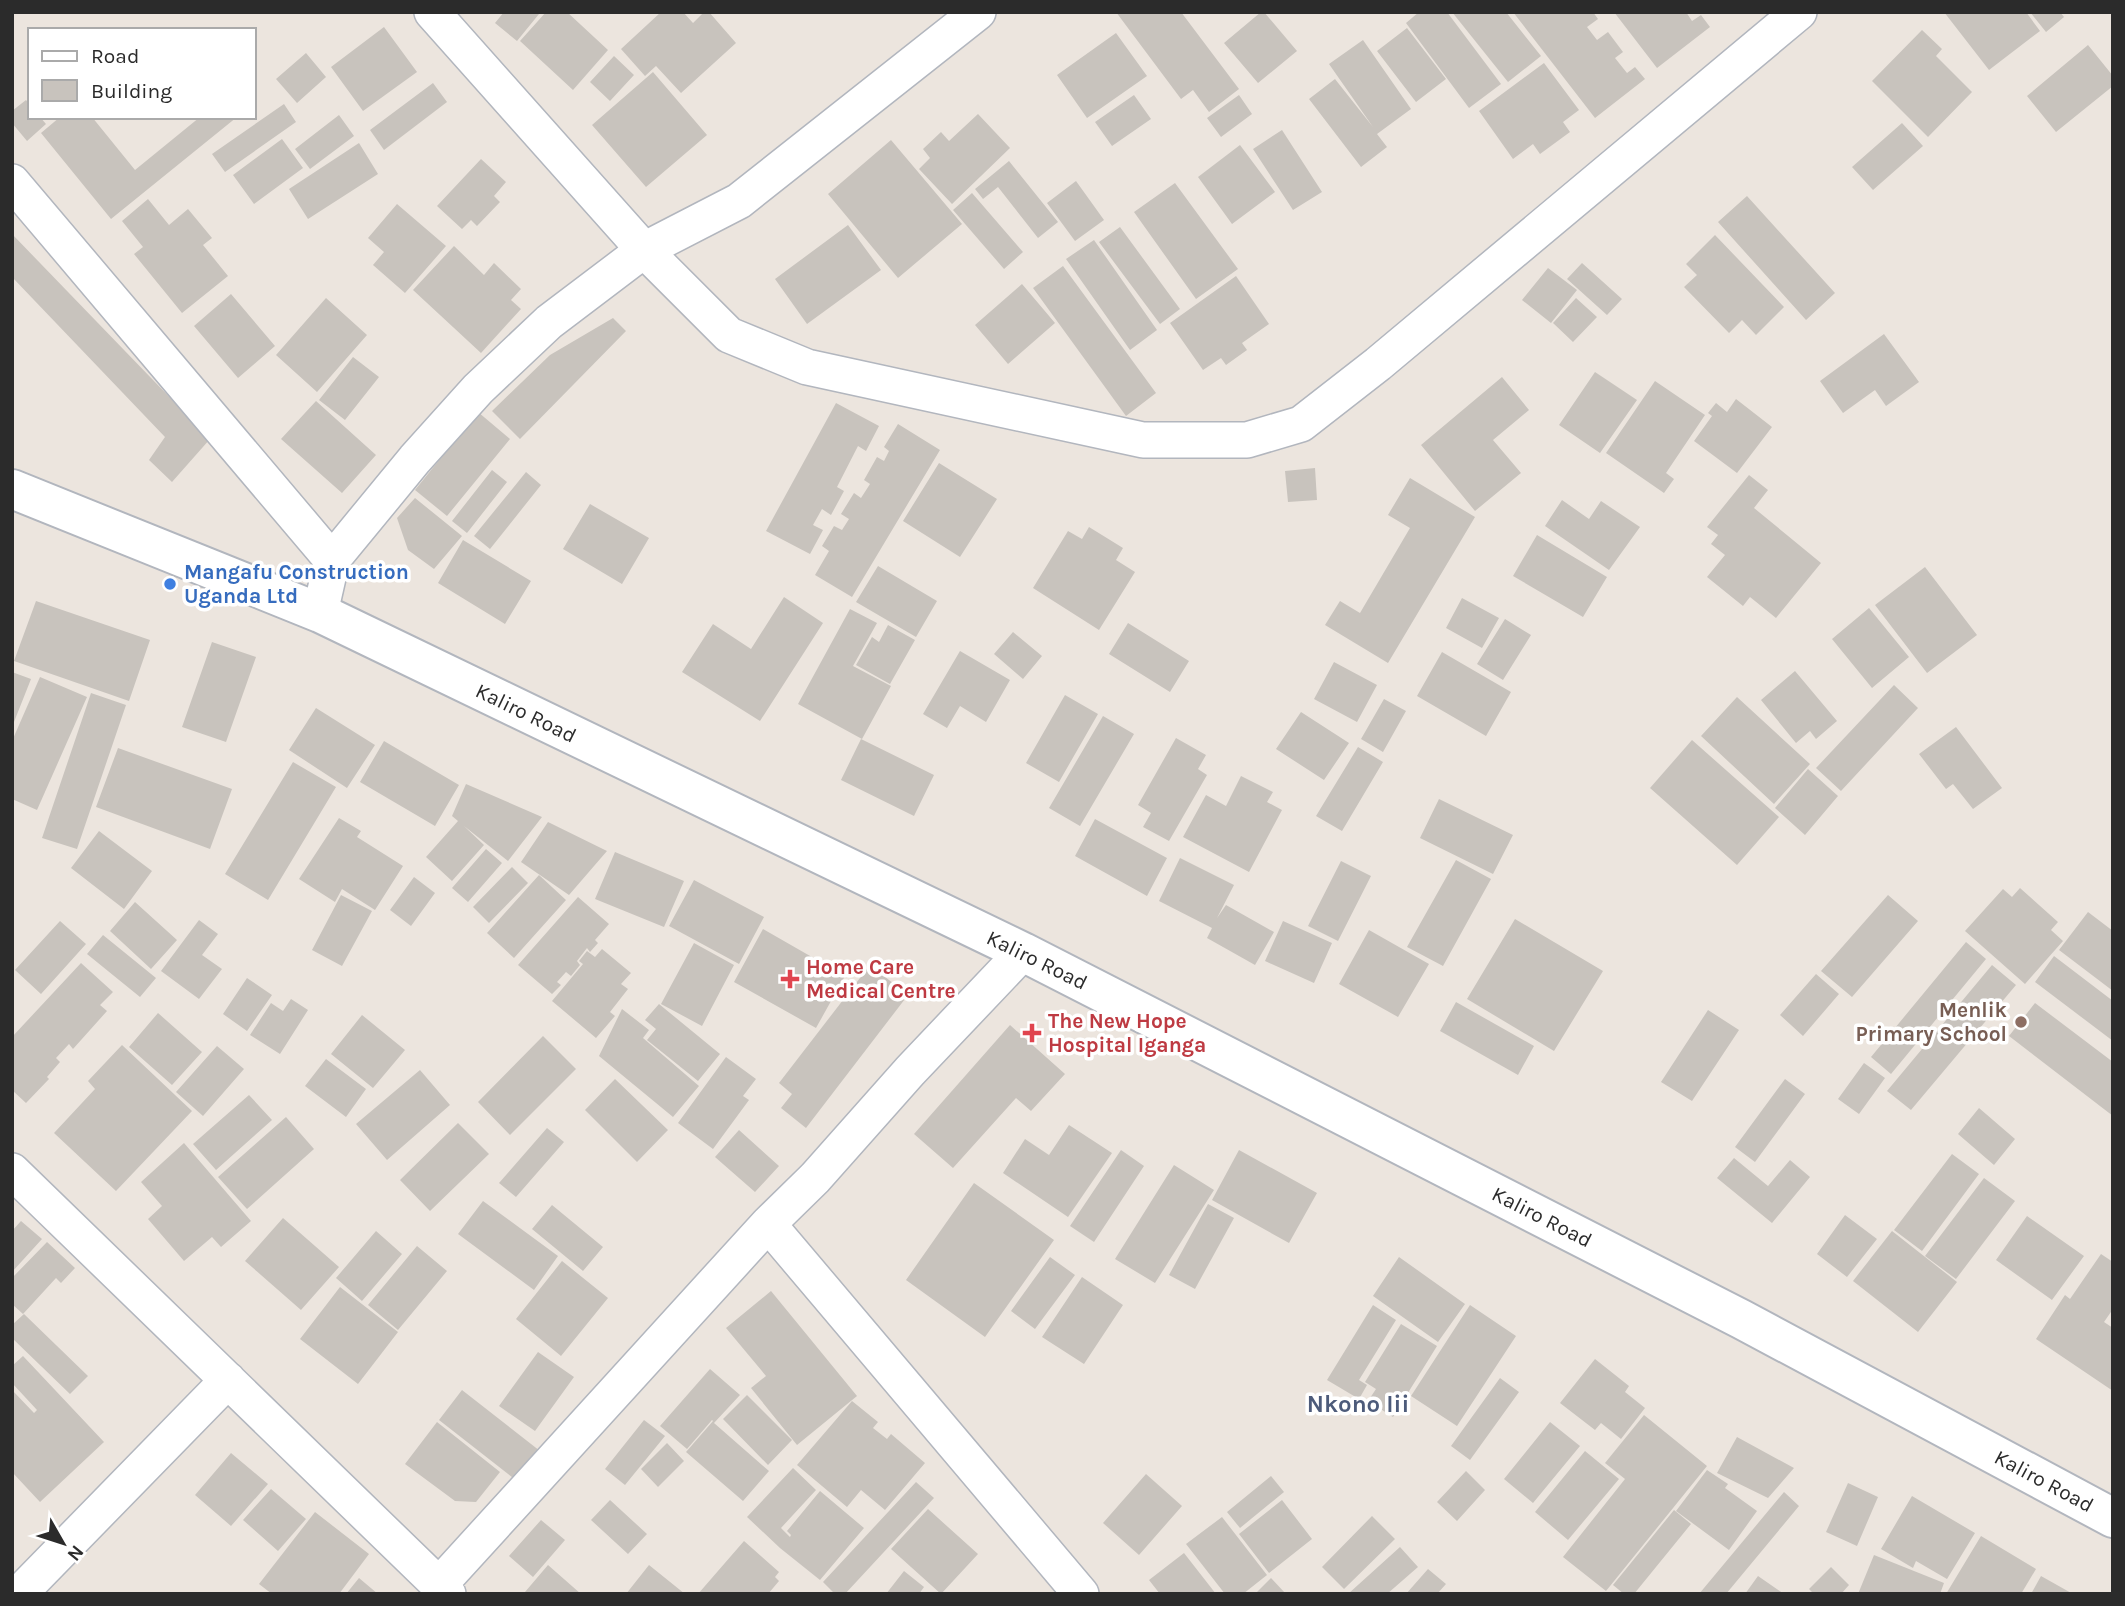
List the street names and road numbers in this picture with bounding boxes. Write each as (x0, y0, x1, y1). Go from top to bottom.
street label: Kaliro Road (472, 678, 580, 748)
street label: Kaliro Road (983, 925, 1091, 995)
street label: Kaliro Road (1488, 1182, 1596, 1252)
street label: Kaliro Road (1990, 1445, 2098, 1517)

